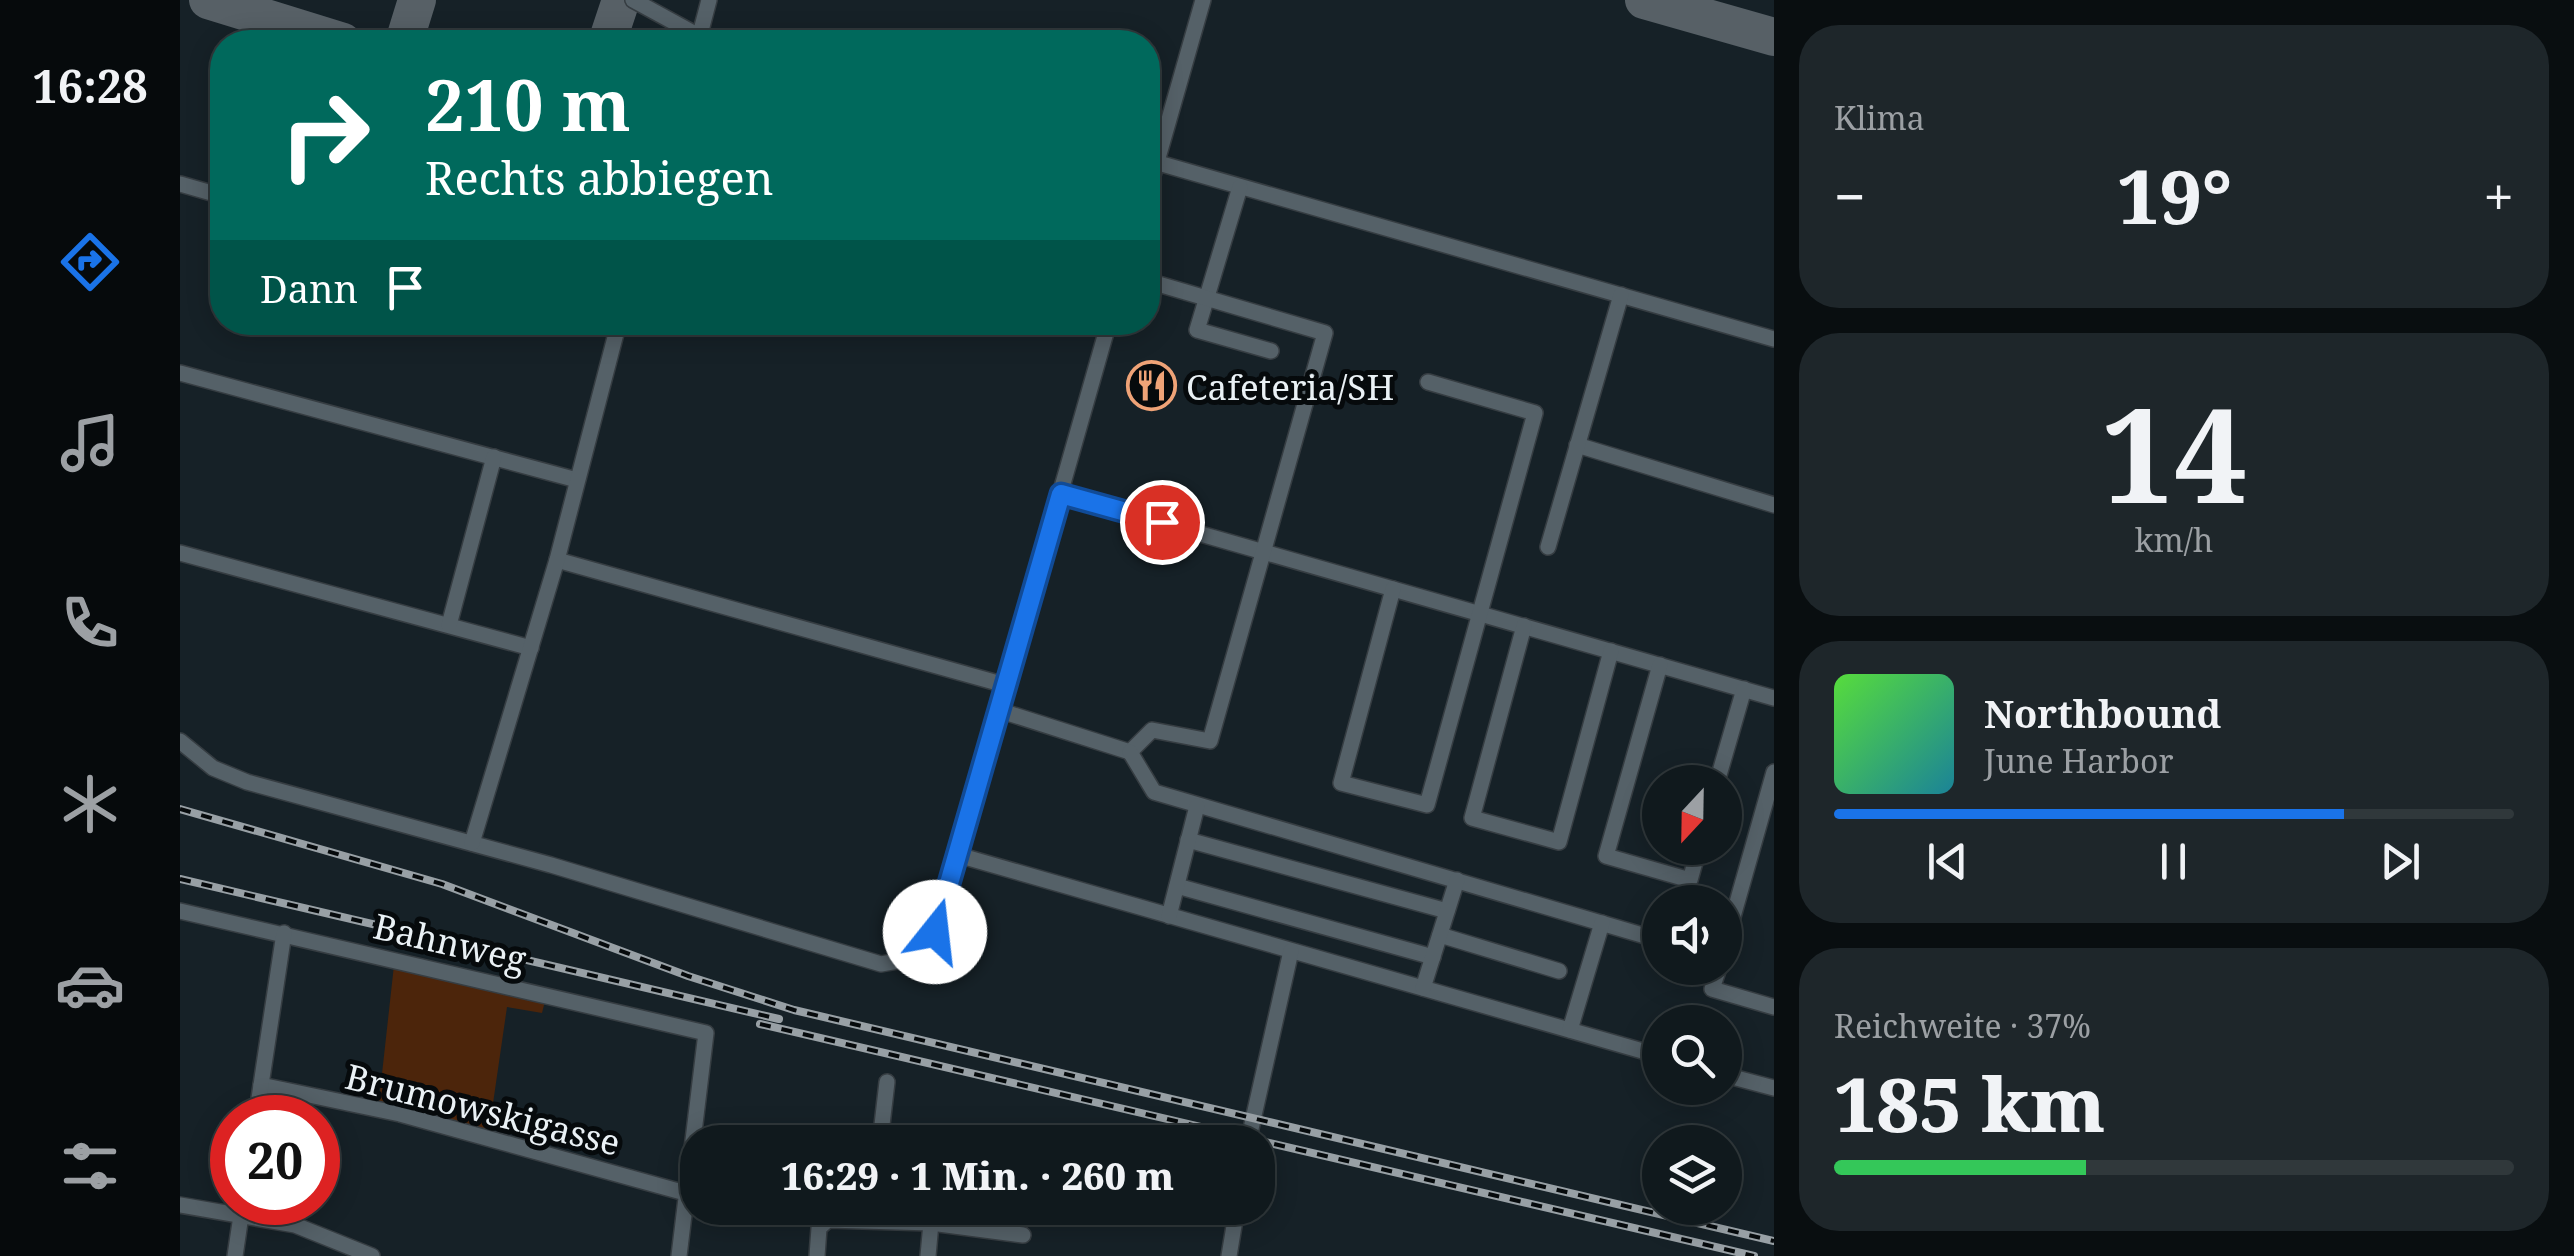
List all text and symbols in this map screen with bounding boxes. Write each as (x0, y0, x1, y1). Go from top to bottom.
text: 16:28 (32, 55, 148, 116)
text: 210 m (425, 56, 631, 152)
icon: right (260, 70, 390, 200)
text: Klima (1834, 96, 1925, 139)
text: 19° (2117, 144, 2232, 246)
text: Rechts abbiegen (425, 147, 774, 208)
text: − (1834, 158, 1866, 233)
text: + (2483, 158, 2514, 233)
icon: directions (55, 227, 125, 297)
icon: arrive (378, 260, 433, 315)
text: Dann (260, 262, 358, 314)
restaurant icon: Cafeteria/SH (1125, 360, 1177, 412)
place label: Cafeteria/SH (1186, 363, 1394, 410)
text: 14 (2101, 364, 2247, 541)
icon: music (55, 408, 125, 478)
pin (1120, 480, 1205, 565)
icon: arrive (1135, 495, 1190, 550)
text: km/h (2135, 518, 2213, 561)
icon: phone (55, 588, 125, 658)
text: Northbound (1984, 687, 2221, 739)
text: June Harbor (1984, 739, 2173, 782)
north arrow (1642, 765, 1742, 865)
map controls (1642, 765, 1742, 1225)
icon: climate (55, 769, 125, 839)
icon: previous (1920, 834, 1975, 889)
icon: pause (2146, 834, 2201, 889)
icon: next (2373, 834, 2428, 889)
position arrow (883, 880, 987, 984)
button: sound (1642, 885, 1742, 985)
street label: Bahnweg (369, 902, 531, 982)
icon: car (55, 950, 125, 1020)
text: Reichweite · 37% (1834, 1004, 2091, 1047)
button: search (1642, 1005, 1742, 1105)
street label: Brumowskigasse (341, 1052, 625, 1166)
text: 185 km (1834, 1052, 2106, 1154)
speed limit sign: 20 (210, 1095, 340, 1225)
button: layers (1642, 1125, 1742, 1225)
icon: filters (55, 1131, 125, 1201)
text: 16:29 · 1 Min. · 260 m (781, 1149, 1174, 1201)

